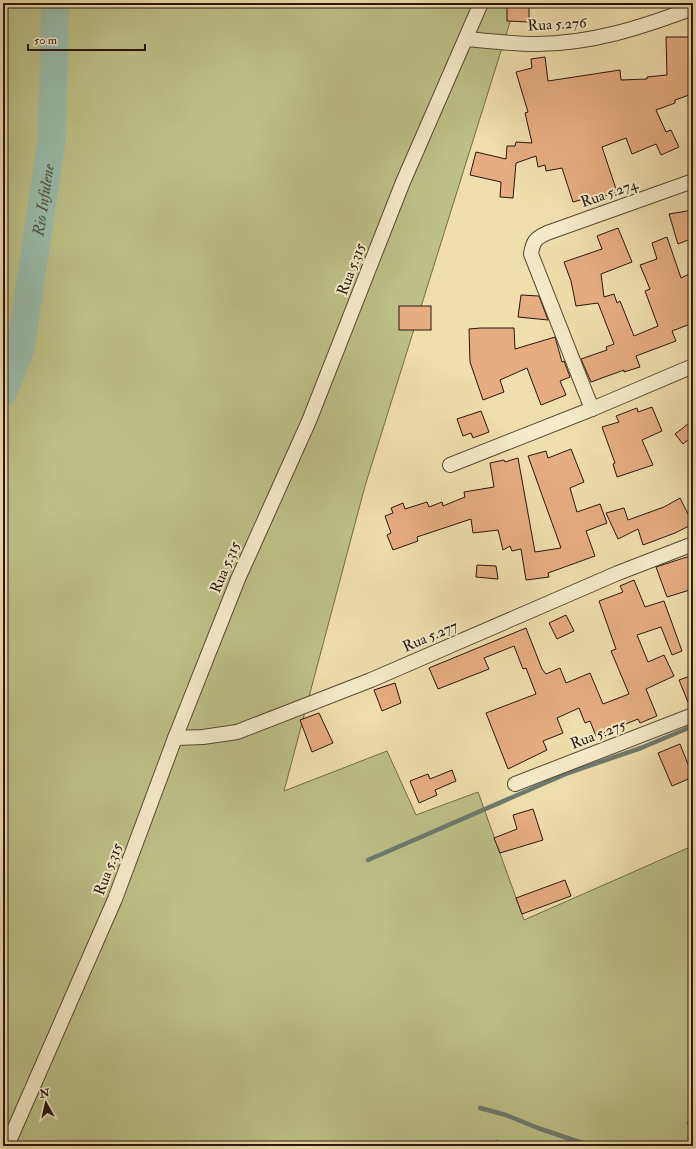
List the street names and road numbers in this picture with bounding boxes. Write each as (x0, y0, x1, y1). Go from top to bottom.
street label: Rua 5.276 (527, 13, 588, 36)
street label: Rua 5.274 (578, 175, 641, 212)
street label: Rua 5.315 (333, 240, 370, 298)
street label: Rua 5.315 (206, 538, 245, 596)
street label: Rua 5.277 (400, 616, 461, 657)
street label: Rua 5.275 (568, 715, 629, 754)
street label: Rua 5.315 (90, 840, 127, 898)

